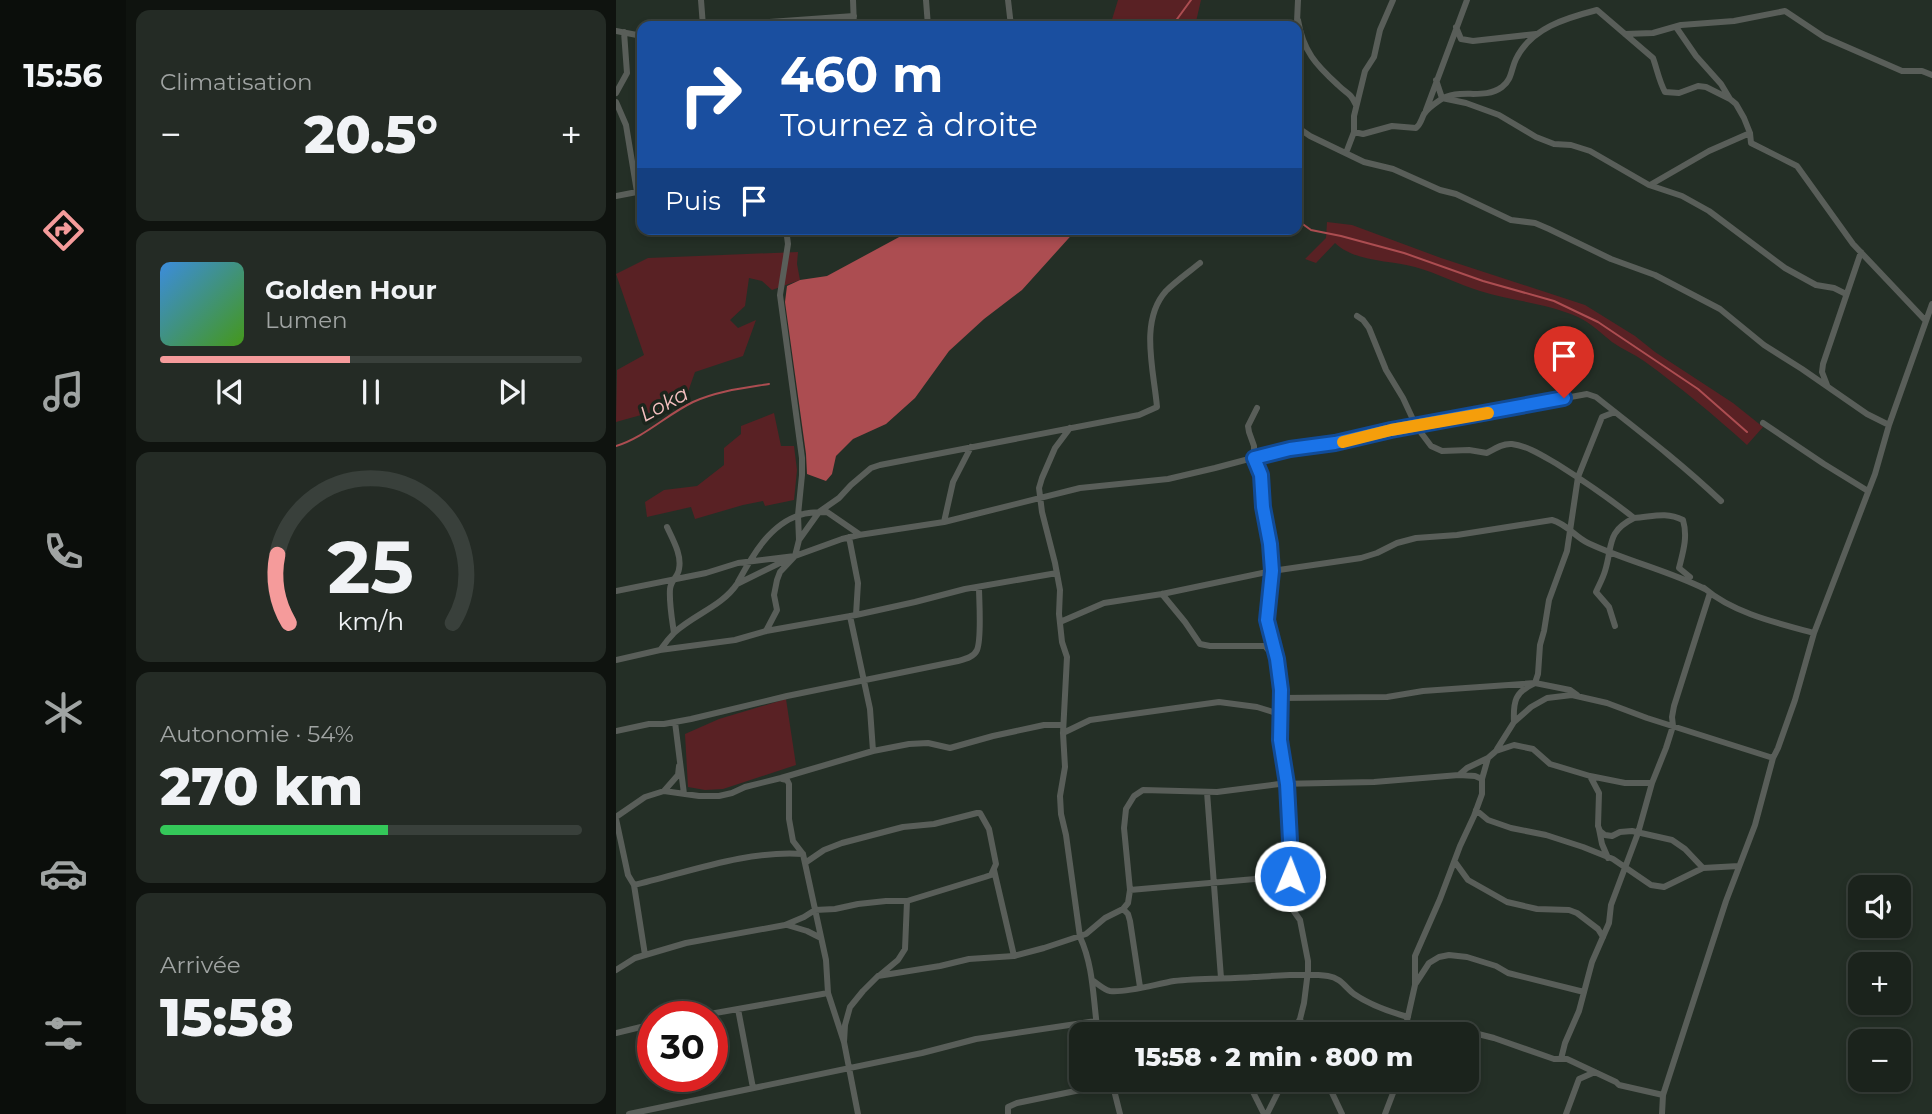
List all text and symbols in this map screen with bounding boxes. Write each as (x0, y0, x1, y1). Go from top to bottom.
text: 460 m (780, 45, 944, 104)
icon: right (665, 49, 756, 140)
text: 15:56 (23, 56, 103, 95)
text: Climatisation (160, 68, 312, 96)
text: 20.5° (304, 103, 438, 166)
text: Tournez à droite (780, 105, 1038, 144)
text: − (160, 111, 182, 158)
text: + (560, 111, 582, 158)
icon: arrive (735, 182, 773, 220)
text: Puis (665, 185, 721, 217)
icon: directions (39, 206, 88, 255)
text: Golden Hour (265, 274, 437, 306)
text: Lumen (265, 306, 348, 334)
pin (1534, 326, 1594, 398)
icon: arrive (1545, 337, 1583, 375)
icon: music (39, 367, 88, 416)
icon: previous (211, 373, 249, 411)
icon: pause (352, 373, 390, 411)
icon: next (493, 373, 531, 411)
water label: Loka (635, 380, 692, 427)
text: 25 (328, 523, 414, 611)
icon: phone (39, 527, 88, 576)
text: km/h (338, 606, 404, 636)
icon: climate (39, 688, 88, 737)
text: Autonomie · 54% (160, 720, 354, 748)
text: 270 km (160, 755, 363, 818)
position arrow (1253, 839, 1327, 913)
icon: car (39, 849, 88, 898)
map controls (1848, 875, 1911, 1092)
button: sound (1848, 875, 1911, 938)
text: Arrivée (160, 951, 241, 979)
button: + (1848, 952, 1911, 1015)
text: 15:58 (160, 986, 294, 1049)
speed limit sign: 30 (637, 1001, 728, 1092)
icon: filters (39, 1009, 88, 1058)
button: − (1848, 1029, 1911, 1092)
text: 15:58 · 2 min · 800 m (1135, 1041, 1413, 1073)

